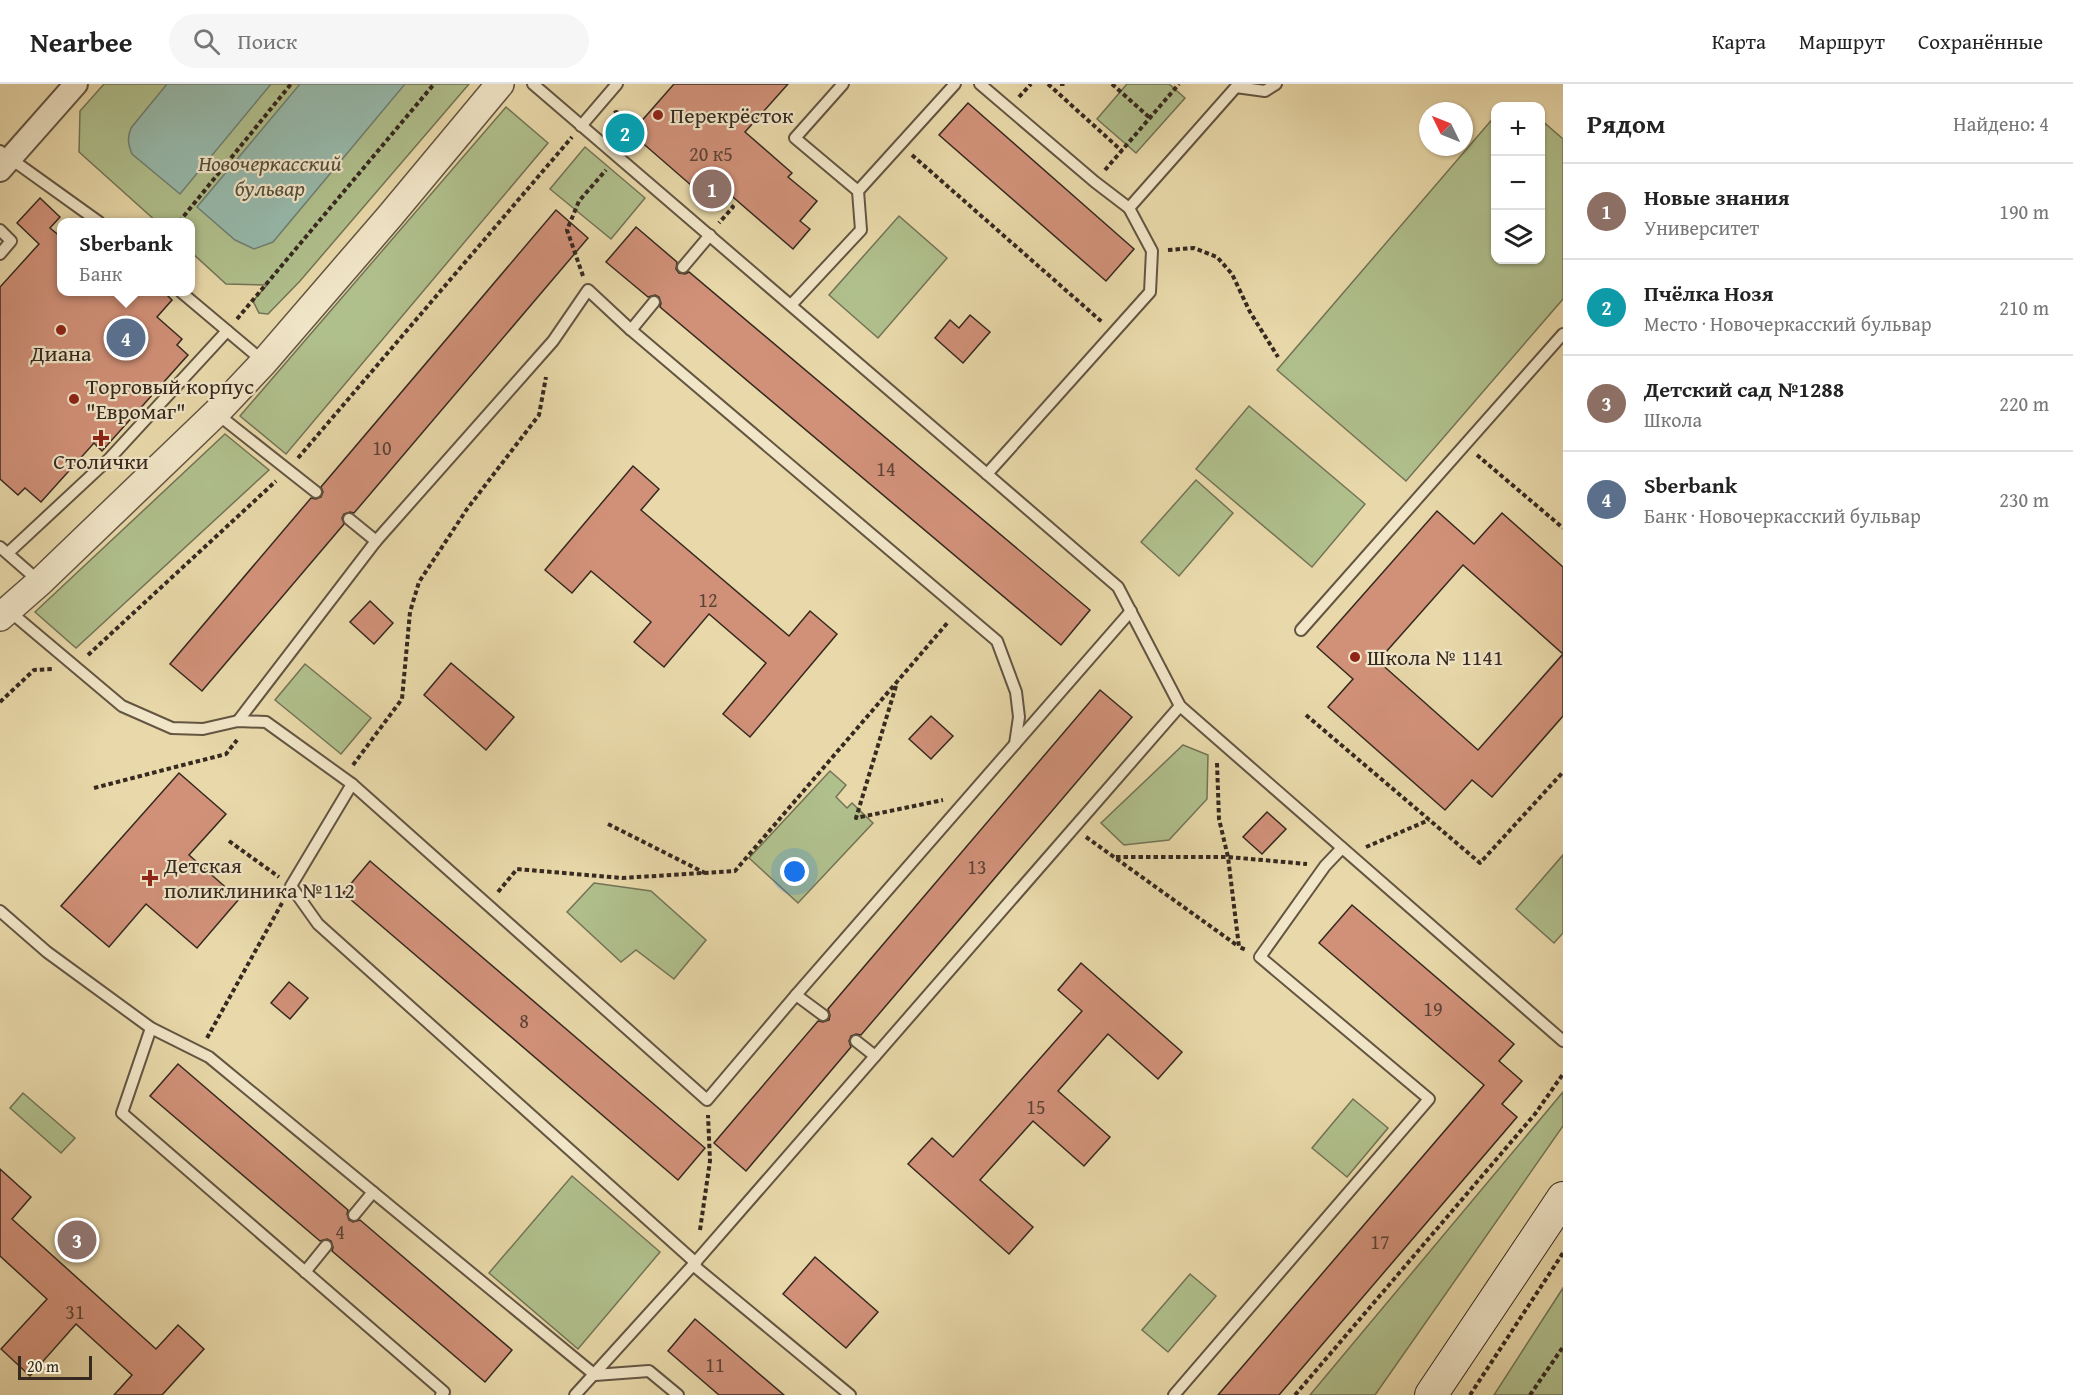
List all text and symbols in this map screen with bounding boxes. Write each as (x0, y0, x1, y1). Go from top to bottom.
search box (169, 14, 589, 68)
text: Nearbee (30, 21, 133, 62)
icon: search (190, 25, 223, 58)
text: Поиск (238, 25, 297, 57)
text: Карта (1712, 26, 1766, 57)
text: Маршрут (1799, 26, 1885, 57)
text: Сохранённые (1918, 26, 2043, 57)
place label: Перекрёсток (670, 99, 794, 131)
north arrow (1419, 102, 1473, 156)
map controls (1491, 102, 1545, 264)
button: + (1491, 102, 1545, 156)
text: Рядом (1587, 104, 1665, 143)
marker: Перекрёсток (651, 108, 665, 122)
text: Найдено: 4 (1953, 109, 2049, 138)
pin: 2 (606, 110, 644, 156)
house number: 20 к5 (689, 139, 733, 168)
park label: Новочеркасский бульвар (198, 147, 342, 204)
button: − (1491, 156, 1545, 210)
pin: 1 (692, 166, 732, 212)
text: Новые знания (1644, 181, 1789, 213)
text: 1 (1601, 197, 1612, 226)
text: 190 m (1999, 197, 2049, 226)
button: layers (1491, 210, 1545, 264)
text: Университет (1644, 213, 1759, 242)
popup (57, 218, 195, 296)
text: Sberbank (79, 227, 173, 259)
text: Банк (79, 259, 122, 288)
text: Пчёлка Нозя (1644, 277, 1773, 309)
text: 2 (1601, 293, 1612, 322)
text: 210 m (1999, 293, 2049, 322)
text: Место · Новочеркасский бульвар (1644, 309, 1932, 338)
pin: 4 (106, 316, 146, 360)
marker: Диана (54, 323, 68, 337)
place label: Диана (30, 337, 92, 369)
place label: Торговый корпус "Евромаг" (86, 370, 254, 427)
text: Детский сад №1288 (1644, 373, 1844, 405)
text: 3 (1601, 389, 1612, 418)
text: 220 m (1999, 389, 2049, 418)
marker: Торговый корпус "Евромаг" (67, 392, 81, 406)
text: Школа (1644, 405, 1702, 434)
marker: Столички (94, 431, 108, 445)
house number: 10 (372, 433, 392, 462)
place label: Столички (53, 445, 149, 477)
house number: 14 (876, 454, 896, 483)
text: Sberbank (1644, 469, 1737, 501)
text: 4 (1601, 485, 1612, 514)
text: 230 m (1999, 485, 2049, 514)
text: Банк · Новочеркасский бульвар (1644, 501, 1921, 530)
house number: 12 (698, 585, 718, 614)
place label: Школа № 1141 (1367, 641, 1504, 673)
marker: Школа № 1141 (1348, 650, 1362, 664)
place label: Детская поликлиника №112 (163, 849, 355, 906)
house number: 13 (967, 852, 987, 881)
your location (780, 857, 809, 886)
marker: Детская поликлиника №112 (141, 869, 159, 887)
house number: 19 (1423, 994, 1443, 1023)
house number: 8 (519, 1006, 529, 1035)
house number: 15 (1026, 1092, 1046, 1121)
house number: 4 (335, 1217, 345, 1246)
pin: 3 (58, 1218, 97, 1262)
house number: 17 (1370, 1227, 1390, 1256)
house number: 31 (65, 1297, 85, 1326)
house number: 11 (705, 1350, 725, 1379)
scale bar (18, 1353, 92, 1380)
text: 20 m (27, 1354, 59, 1378)

